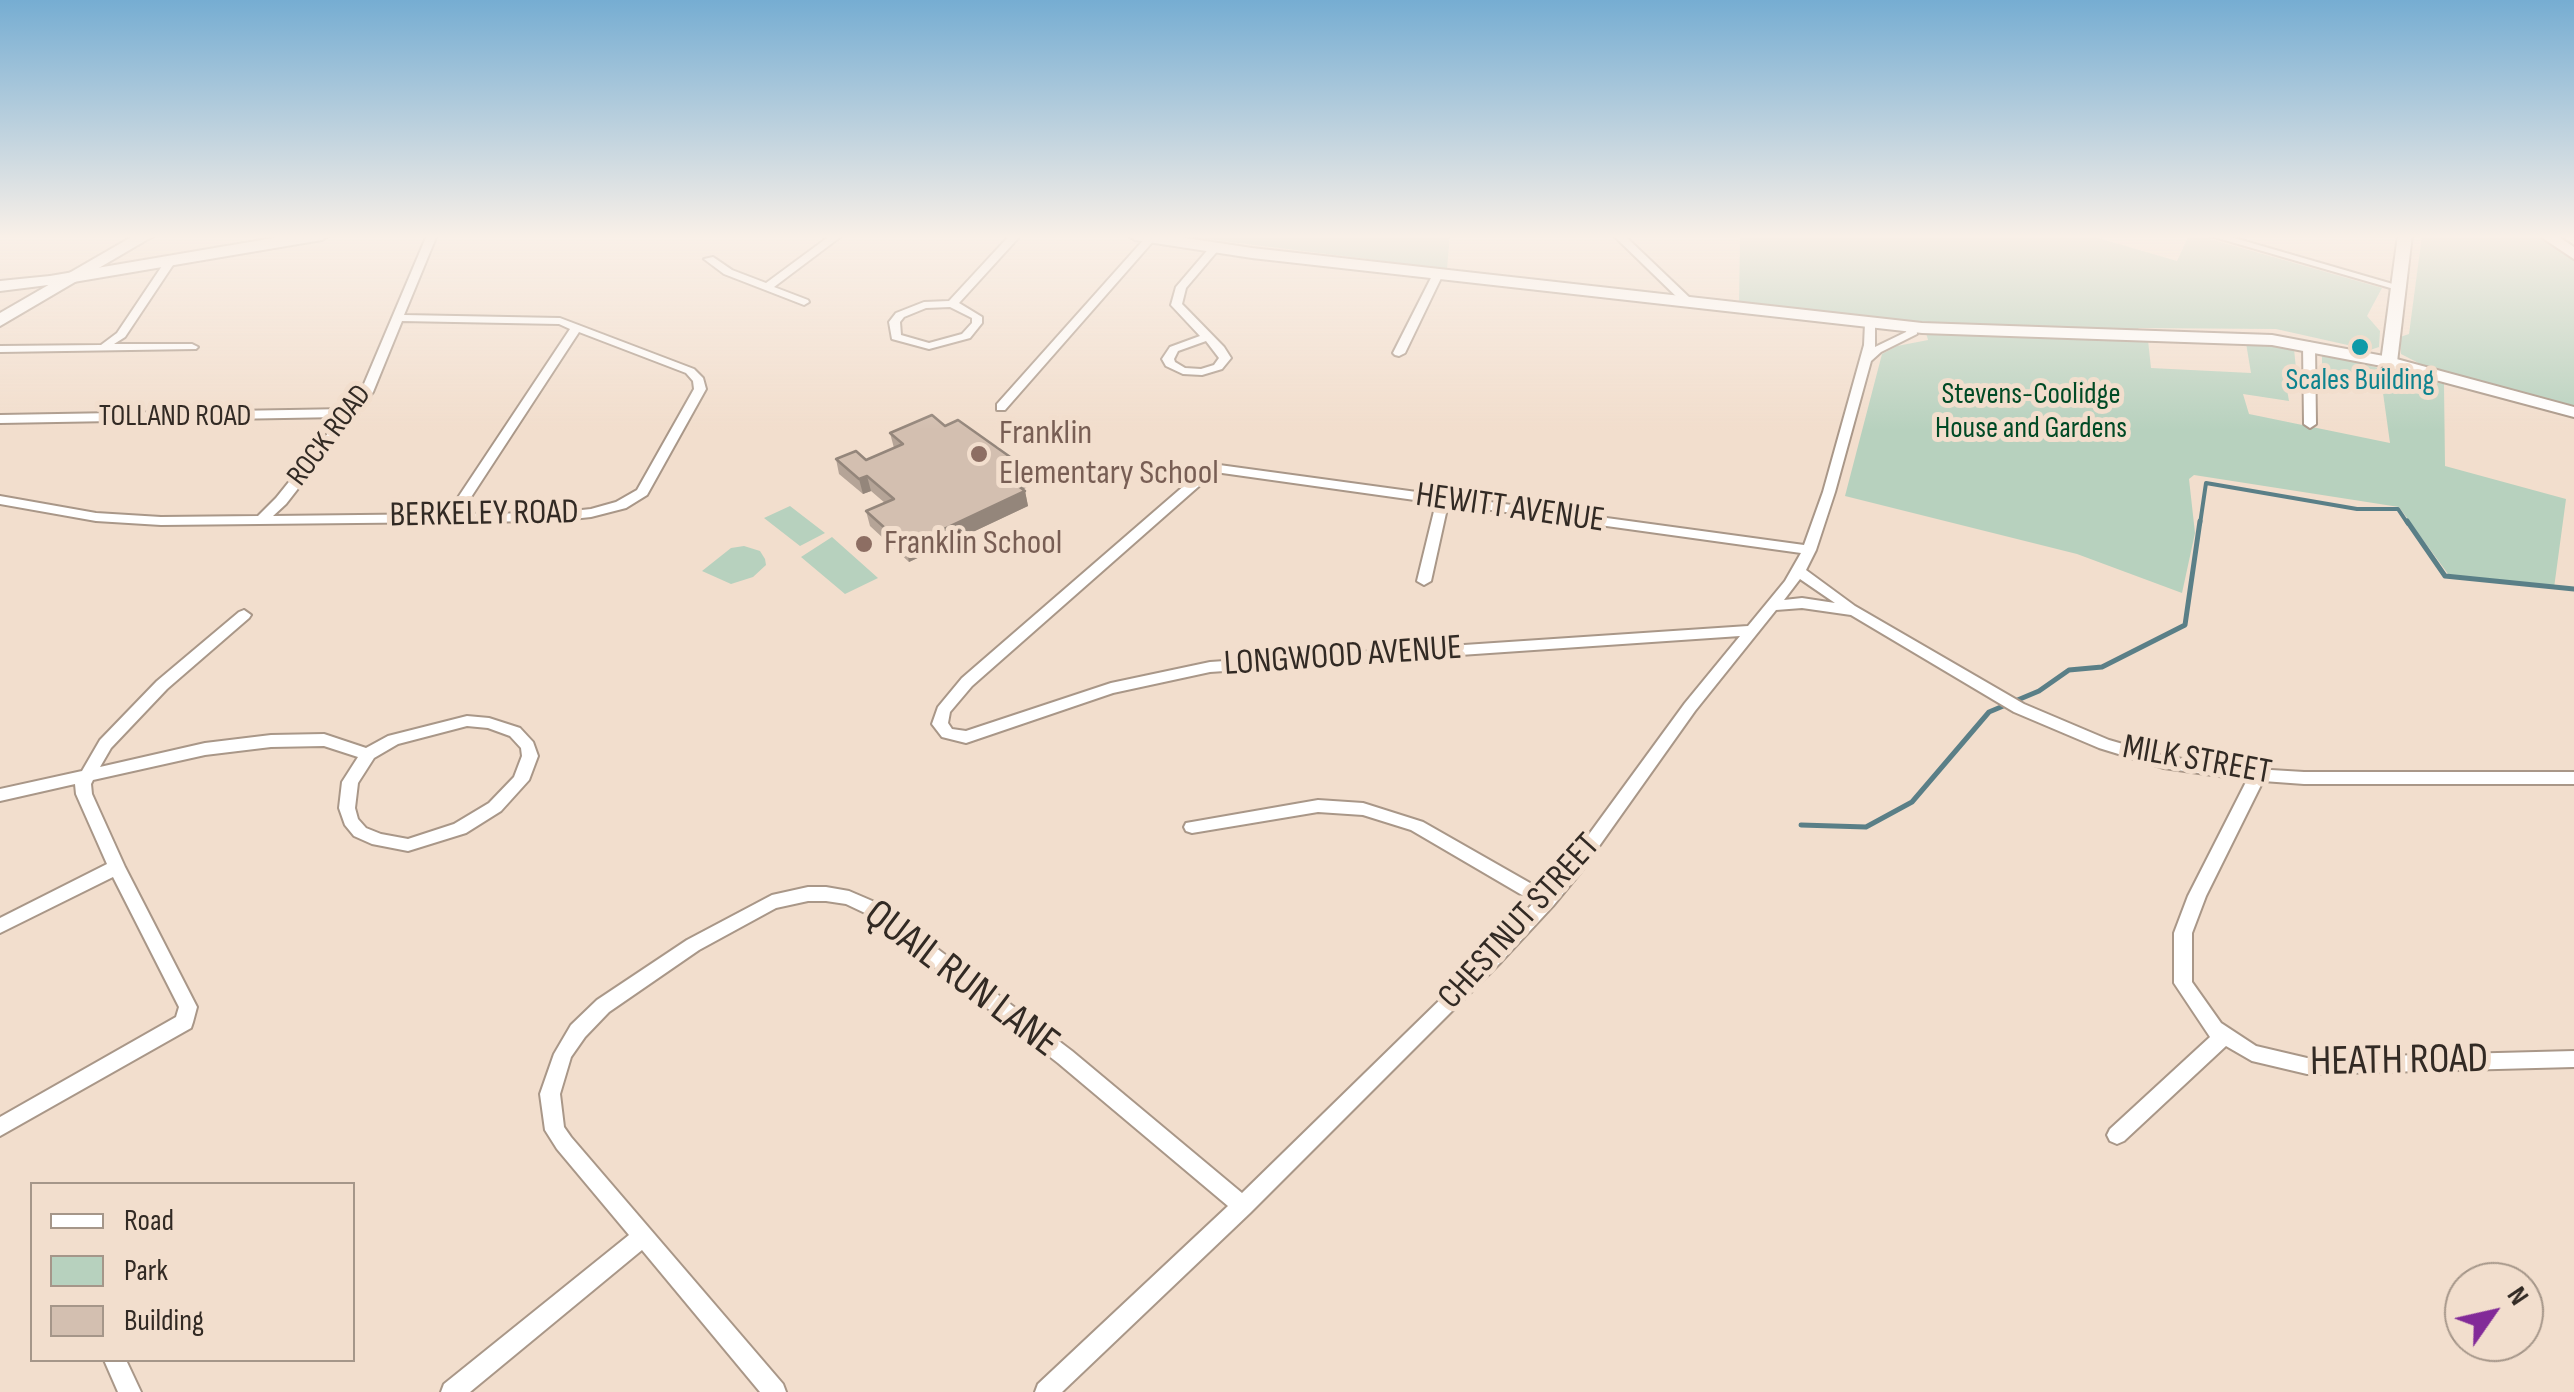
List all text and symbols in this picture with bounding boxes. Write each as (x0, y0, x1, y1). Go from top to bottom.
marker: Scales Building (2349, 336, 2371, 358)
place label: Scales Building (2285, 363, 2435, 399)
park label: Stevens-Coolidge House and Gardens (1935, 377, 2127, 448)
street label: ROCK ROAD (280, 378, 380, 494)
street label: TOLLAND ROAD (99, 399, 251, 435)
place label: Franklin Elementary School (999, 413, 1219, 495)
marker: Franklin Elementary School (968, 443, 990, 465)
street label: HEWITT AVENUE (1413, 475, 1607, 543)
street label: BERKELEY ROAD (389, 492, 579, 538)
place label: Franklin School (884, 523, 1062, 565)
marker: Franklin School (853, 533, 875, 555)
street label: LONGWOOD AVENUE (1223, 628, 1463, 686)
street label: MILK STREET (2119, 727, 2275, 795)
street label: CHESTNUT STREET (1430, 826, 1610, 1018)
street label: QUAIL RUN LANE (854, 890, 1068, 1070)
street label: HEATH ROAD (2310, 1035, 2488, 1089)
legend (30, 1182, 355, 1362)
text: Road (124, 1203, 174, 1239)
text: Park (124, 1253, 168, 1289)
north arrow (2444, 1262, 2544, 1362)
text: N (2500, 1281, 2535, 1311)
text: Building (124, 1303, 204, 1339)

